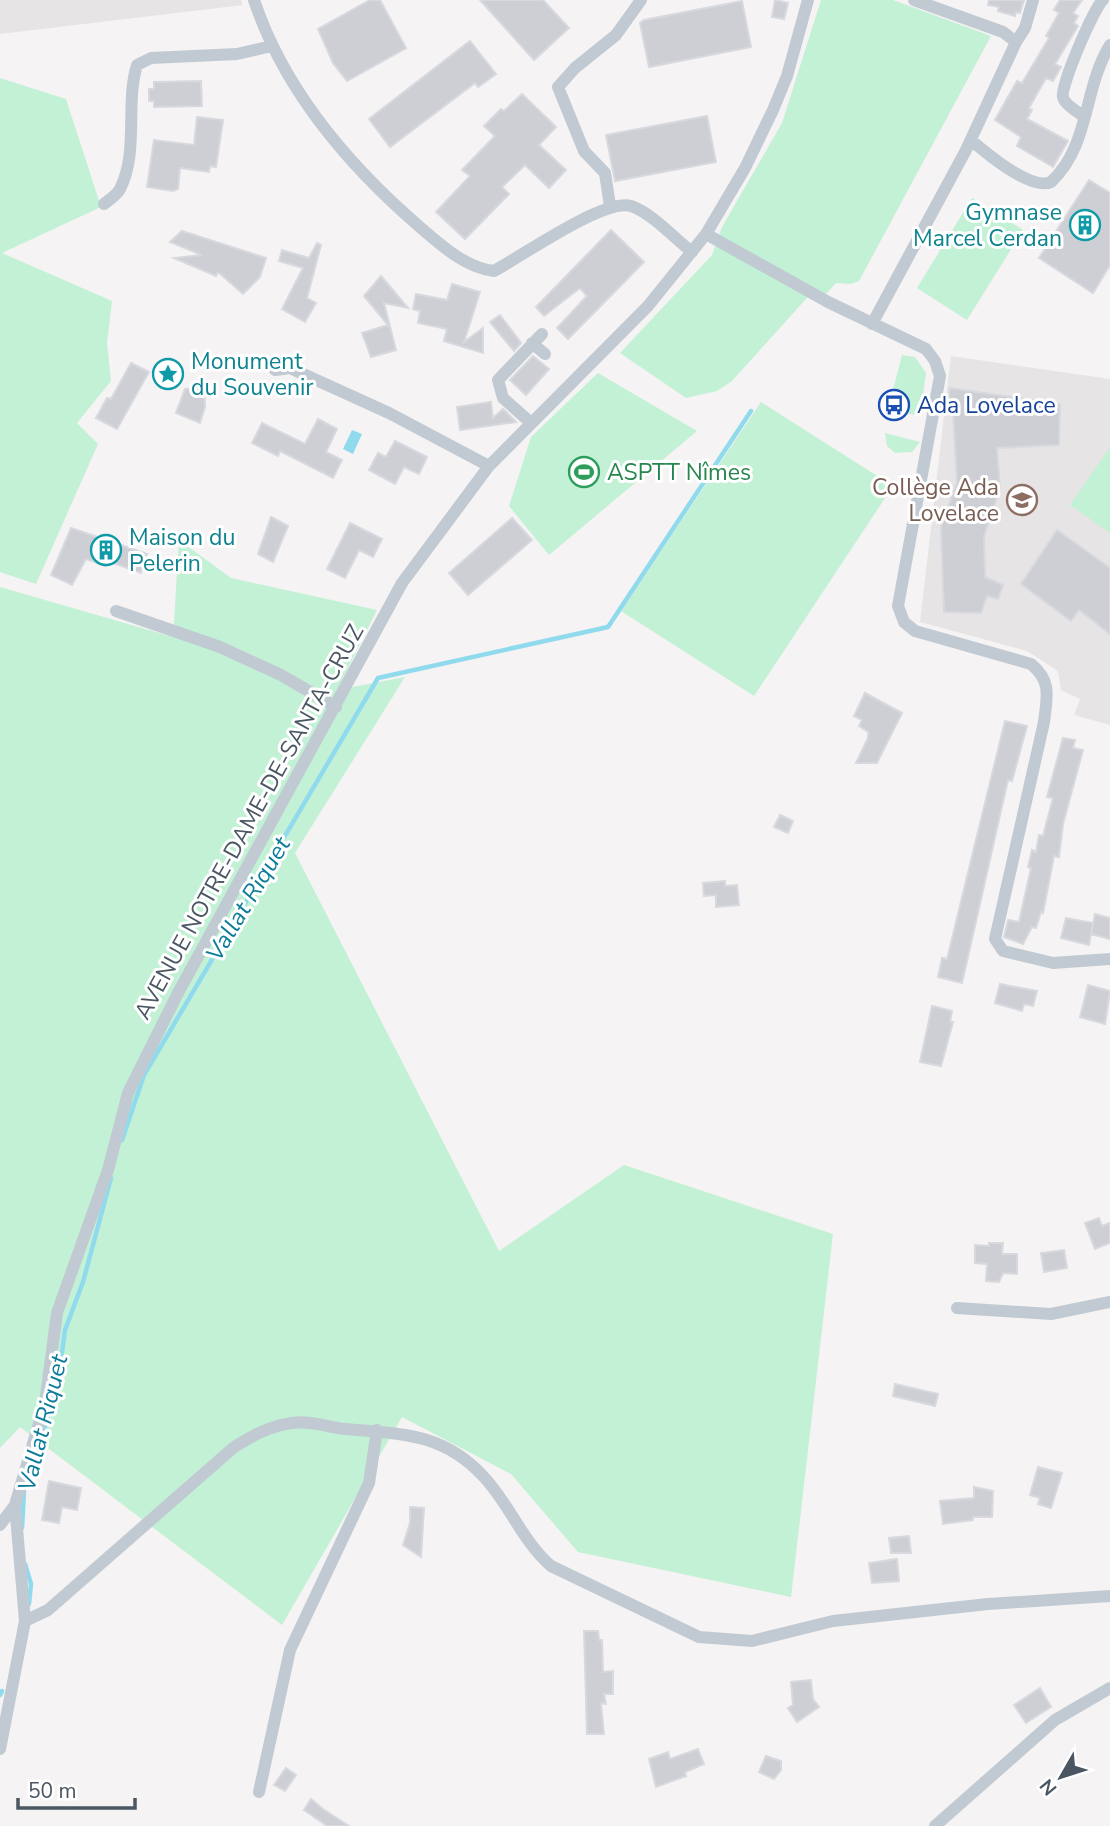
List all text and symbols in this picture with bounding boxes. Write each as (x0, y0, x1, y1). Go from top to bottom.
place label: Gymnase Marcel Cerdan (913, 197, 1062, 254)
building icon: Gymnase Marcel Cerdan (1068, 208, 1102, 242)
place label: Monument du Souvenir (191, 346, 314, 403)
place icon: Monument du Souvenir (151, 357, 185, 391)
bus stop icon: Ada Lovelace (877, 388, 911, 422)
place label: Ada Lovelace (917, 390, 1056, 421)
sports icon: ASPTT Nîmes (567, 455, 601, 489)
place label: ASPTT Nîmes (607, 457, 751, 488)
place label: Collège Ada Lovelace (872, 472, 999, 529)
school or university icon: Collège Ada Lovelace (1005, 483, 1039, 517)
place label: Maison du Pelerin (129, 522, 235, 579)
building icon: Maison du Pelerin (89, 533, 123, 567)
street label: AVENUE NOTRE-DAME-DE-SANTA-CRUZ (127, 619, 371, 1025)
water label: Vallat Riquet (198, 830, 298, 967)
water label: Vallat Riquet (11, 1351, 76, 1495)
north arrow (1026, 1742, 1096, 1812)
scale bar (18, 1766, 135, 1810)
text: N (1034, 1773, 1063, 1801)
text: 50 m (28, 1777, 77, 1805)

